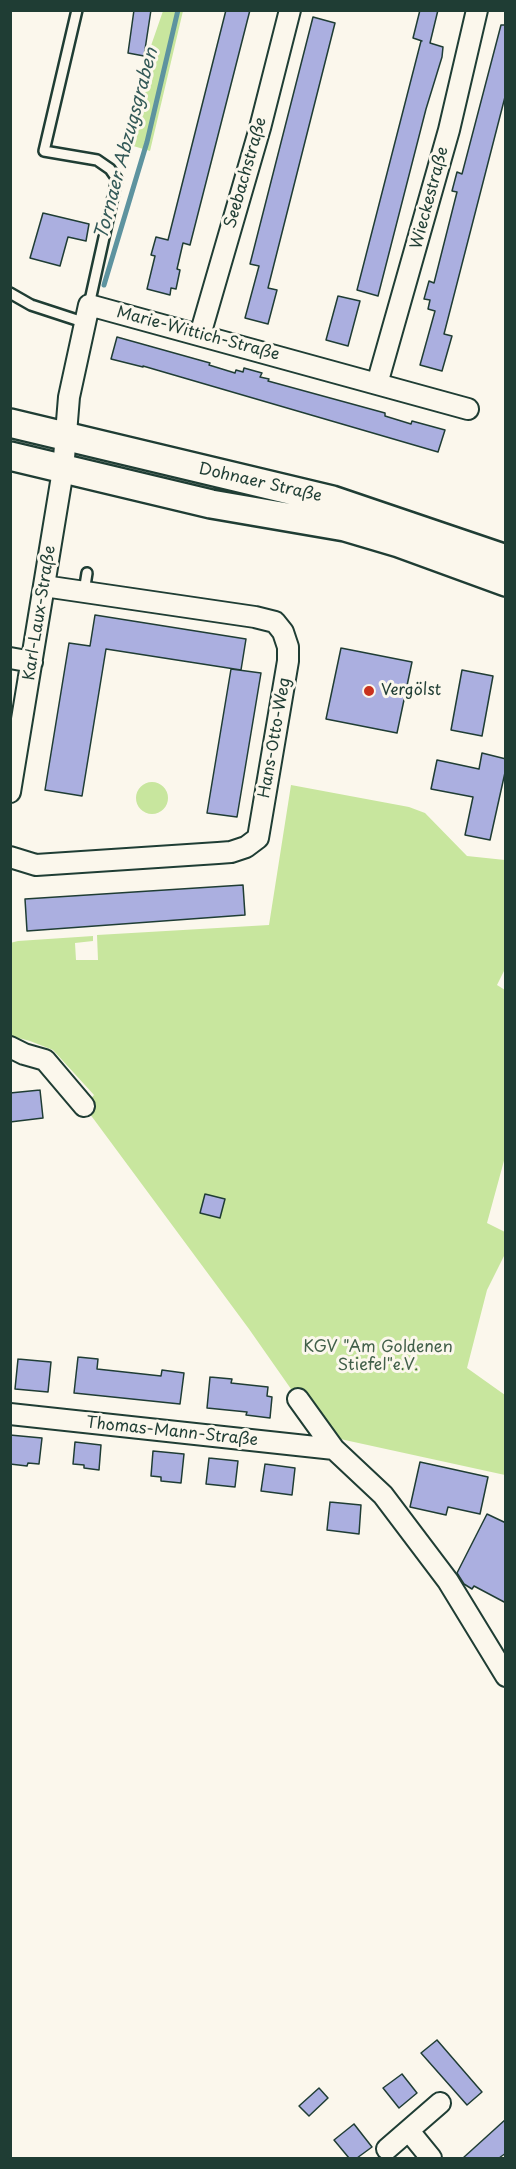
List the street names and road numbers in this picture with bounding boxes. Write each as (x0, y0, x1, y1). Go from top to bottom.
street label: Seebachstraße (221, 115, 271, 231)
street label: Wieckestraße (407, 145, 453, 251)
street label: Marie-Wittich-Straße (114, 303, 282, 365)
street label: Dohnaer Straße (196, 459, 324, 507)
street label: Karl-Laux-Straße (20, 544, 60, 682)
street label: Hans-Otto-Weg (255, 676, 295, 800)
street label: Thomas-Mann-Straße (85, 1413, 259, 1451)

